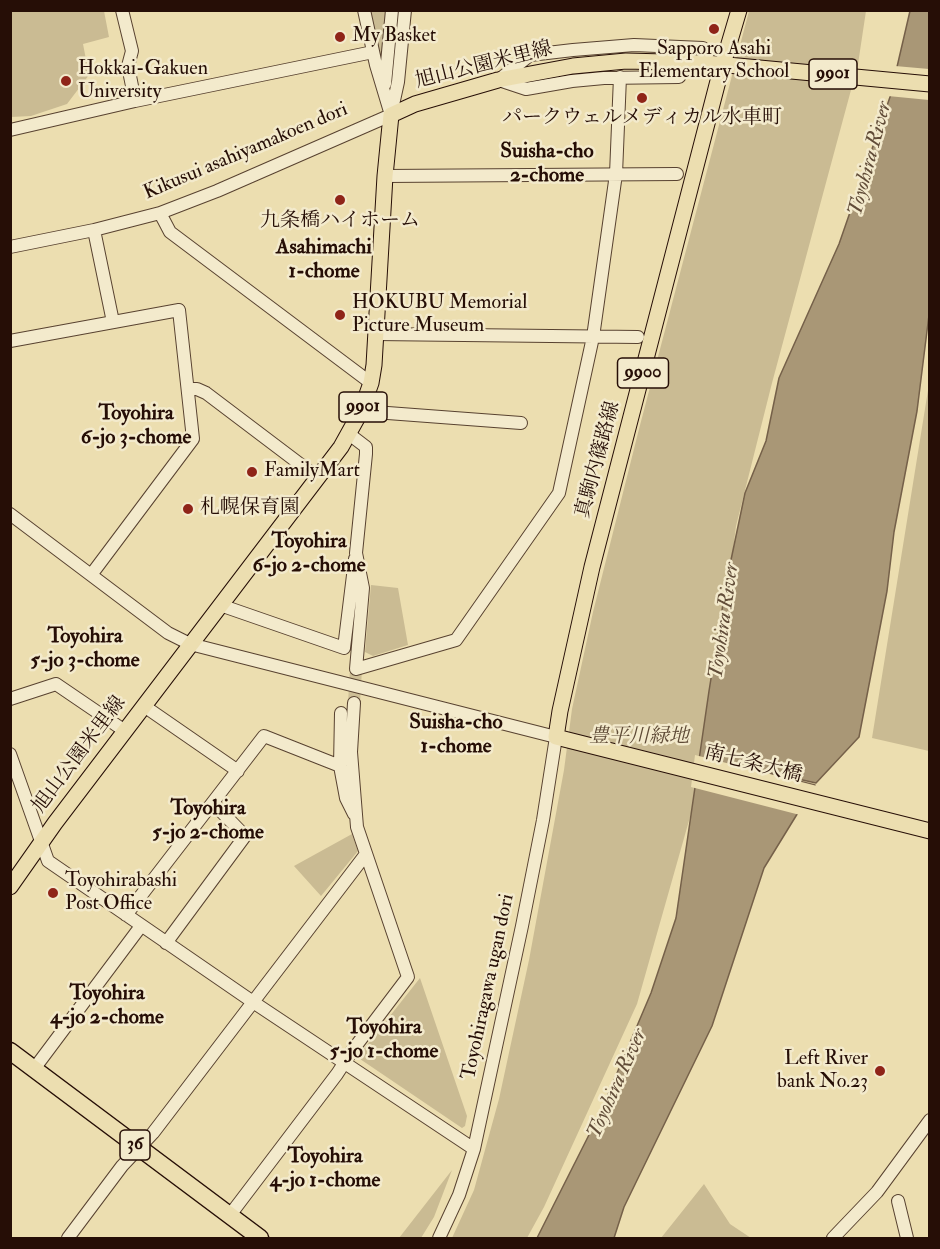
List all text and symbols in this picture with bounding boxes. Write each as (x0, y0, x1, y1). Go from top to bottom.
marker: Sapporo Asahi Elementary School (707, 22, 721, 36)
place label: My Basket (352, 25, 436, 49)
marker: My Basket (333, 30, 347, 44)
street label: 旭山公園米里線 (413, 37, 555, 95)
place label: Sapporo Asahi Elementary School (639, 38, 789, 85)
place label: Hokkai-Gakuen University (78, 58, 208, 105)
road number: 9901 (809, 59, 857, 89)
marker: Hokkai-Gakuen University (59, 74, 73, 88)
marker: パークウェルメディカル水車町 (635, 91, 649, 105)
street label: Kikusui asahiyamakoen dori (140, 98, 352, 206)
water label: Toyohira River (844, 99, 898, 219)
place label: パークウェルメディカル水車町 (502, 107, 782, 131)
district label: Suisha-cho 2-chome (500, 139, 594, 189)
marker: 九条橋ハイホーム (333, 193, 347, 207)
place label: 九条橋ハイホーム (260, 210, 420, 234)
district label: Asahimachi 1-chome (276, 235, 372, 285)
place label: HOKUBU Memorial Picture Museum (352, 292, 527, 339)
marker: HOKUBU Memorial Picture Museum (333, 308, 347, 322)
road number: 9900 (618, 358, 668, 388)
road number: 9901 (339, 392, 387, 422)
street label: 真駒内篠路線 (572, 399, 626, 521)
district label: Toyohira 6-jo 3-chome (81, 401, 191, 451)
place label: FamilyMart (264, 460, 360, 484)
marker: FamilyMart (245, 465, 259, 479)
place label: 札幌保育園 (200, 497, 300, 521)
marker: 札幌保育園 (181, 502, 195, 516)
district label: Toyohira 6-jo 2-chome (253, 529, 365, 579)
water label: Toyohira River (704, 561, 746, 681)
district label: Toyohira 5-jo 3-chome (30, 624, 140, 674)
street label: 旭山公園米里線 (28, 692, 132, 818)
district label: Suisha-cho 1-chome (409, 710, 503, 760)
park label: 豊平川緑地 (589, 726, 689, 750)
street label: 南七条大橋 (702, 741, 804, 789)
district label: Toyohira 5-jo 2-chome (152, 796, 264, 846)
place label: Toyohirabashi Post Office (65, 870, 177, 917)
marker: Toyohirabashi Post Office (46, 886, 60, 900)
street label: Toyohiragawa ugan dori (458, 892, 520, 1082)
district label: Toyohira 4-jo 2-chome (50, 981, 164, 1031)
district label: Toyohira 5-jo 1-chome (330, 1015, 438, 1065)
water label: Toyohira River (583, 1025, 653, 1143)
place label: Left River bank No.23 (777, 1048, 868, 1095)
marker: Left River bank No.23 (873, 1064, 887, 1078)
road number: 36 (120, 1130, 150, 1160)
district label: Toyohira 4-jo 1-chome (270, 1144, 380, 1194)

